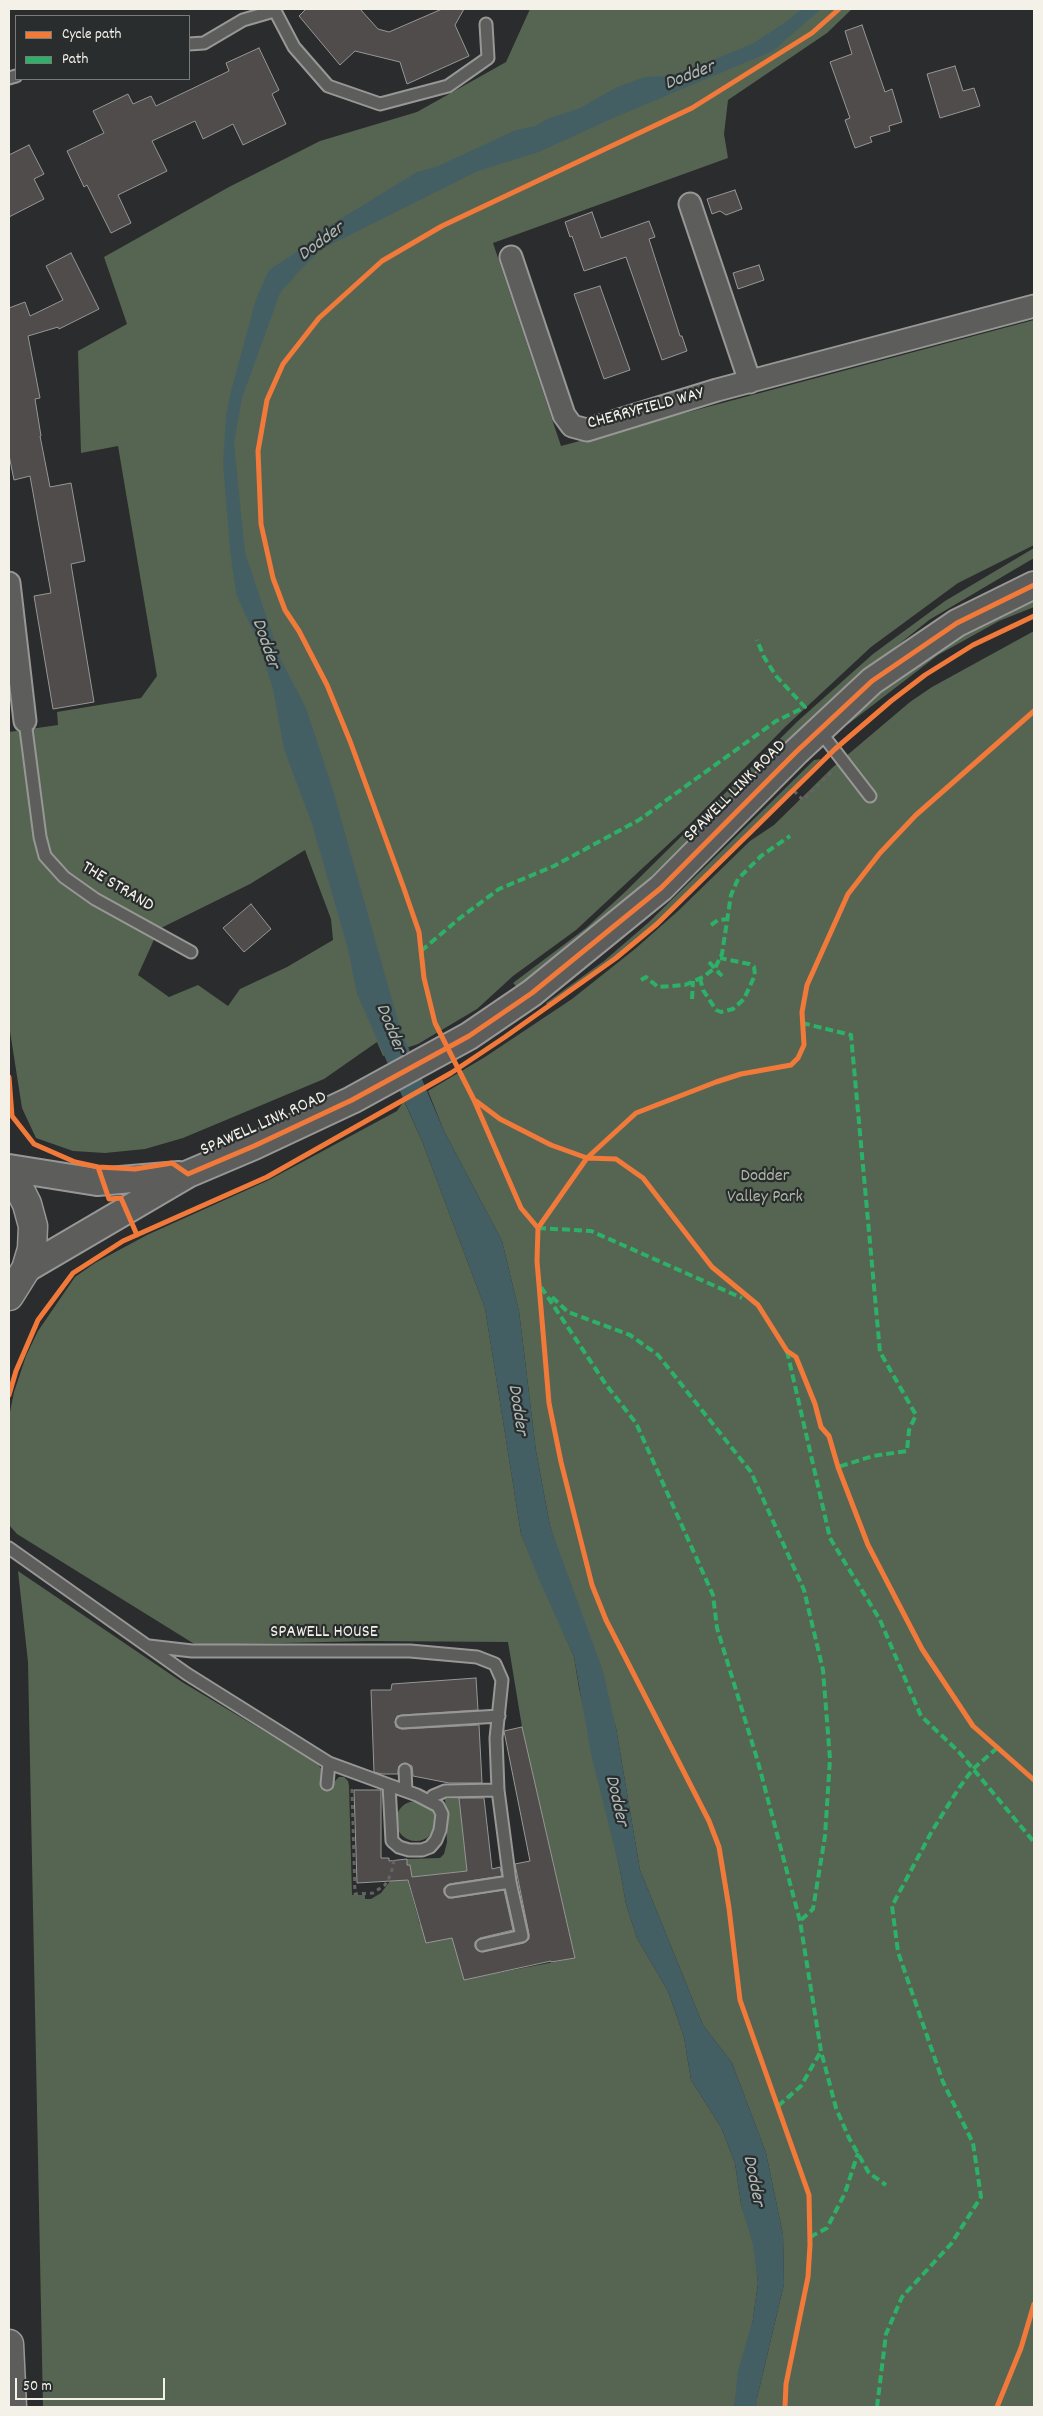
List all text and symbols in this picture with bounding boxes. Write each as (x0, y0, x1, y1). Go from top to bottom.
legend (15, 15, 190, 80)
text: Cycle path (62, 24, 121, 46)
text: Path (62, 49, 88, 71)
water label: Dodder (662, 57, 718, 97)
water label: Dodder (294, 219, 350, 267)
street label: CHERRYFIELD WAY (585, 384, 707, 436)
water label: Dodder (245, 616, 283, 672)
street label: SPAWELL LINK ROAD (680, 736, 792, 848)
street label: THE STRAND (77, 858, 157, 918)
water label: Dodder (369, 1001, 409, 1057)
street label: SPAWELL LINK ROAD (198, 1088, 330, 1162)
park label: Dodder Valley Park (727, 1167, 803, 1210)
water label: Dodder (501, 1383, 531, 1437)
street label: SPAWELL HOUSE (270, 1623, 378, 1645)
water label: Dodder (598, 1773, 632, 1829)
water label: Dodder (736, 2154, 768, 2208)
scale bar (18, 2368, 168, 2400)
text: 50 m (23, 2376, 52, 2398)

